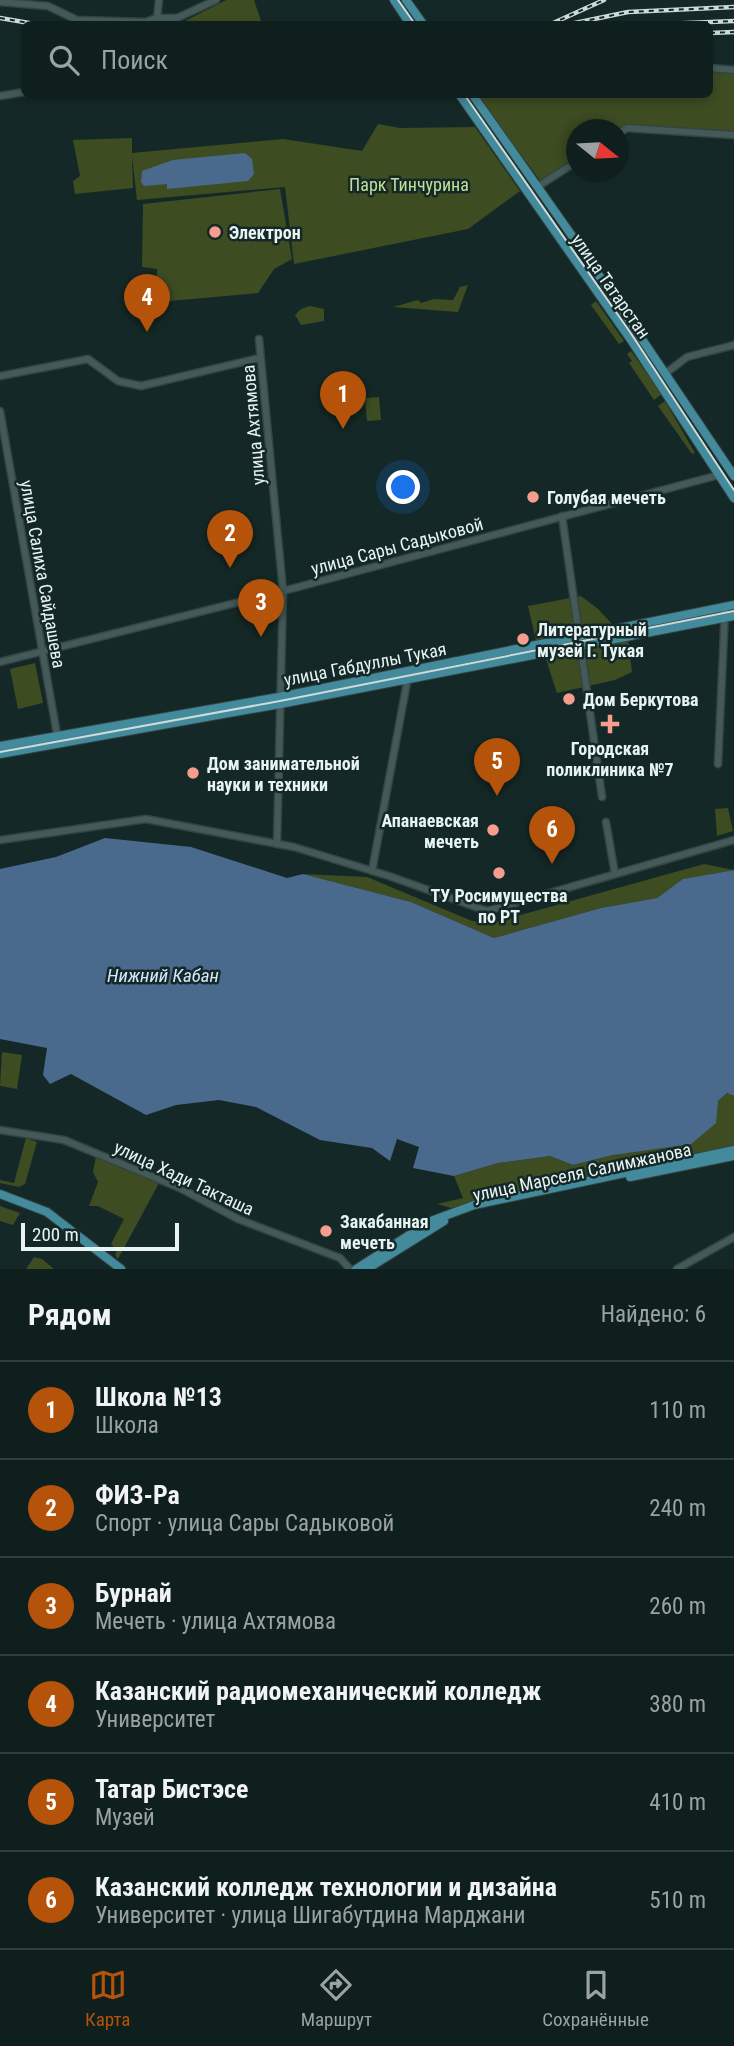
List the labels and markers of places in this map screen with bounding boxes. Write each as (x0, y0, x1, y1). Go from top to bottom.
place label: Электрон (229, 222, 301, 243)
marker: Электрон (207, 224, 223, 240)
pin: 4 (124, 274, 170, 332)
pin: 1 (320, 371, 366, 429)
place label: Голубая мечеть (547, 487, 666, 508)
marker: Голубая мечеть (525, 489, 541, 505)
pin: 2 (207, 510, 253, 568)
pin: 3 (238, 579, 284, 637)
place label: Литературный музей Г. Тукая (537, 619, 647, 661)
marker: Литературный музей Г. Тукая (515, 631, 531, 647)
place label: Дом Беркутова (583, 689, 699, 710)
marker: Дом Беркутова (561, 691, 577, 707)
marker: Городская поликлиника №7 (600, 714, 620, 734)
pin: 5 (474, 738, 520, 796)
place label: Городская поликлиника №7 (546, 738, 674, 780)
place label: Дом занимательной науки и техники (207, 753, 360, 795)
marker: Дом занимательной науки и техники (185, 765, 201, 781)
pin: 6 (529, 806, 575, 864)
place label: Апанаевская мечеть (381, 810, 479, 852)
marker: Апанаевская мечеть (485, 822, 501, 838)
marker: ТУ Росимущества по РТ (491, 865, 507, 881)
place label: ТУ Росимущества по РТ (431, 885, 567, 927)
place label: Закабанная мечеть (340, 1211, 429, 1253)
marker: Закабанная мечеть (318, 1223, 334, 1239)

